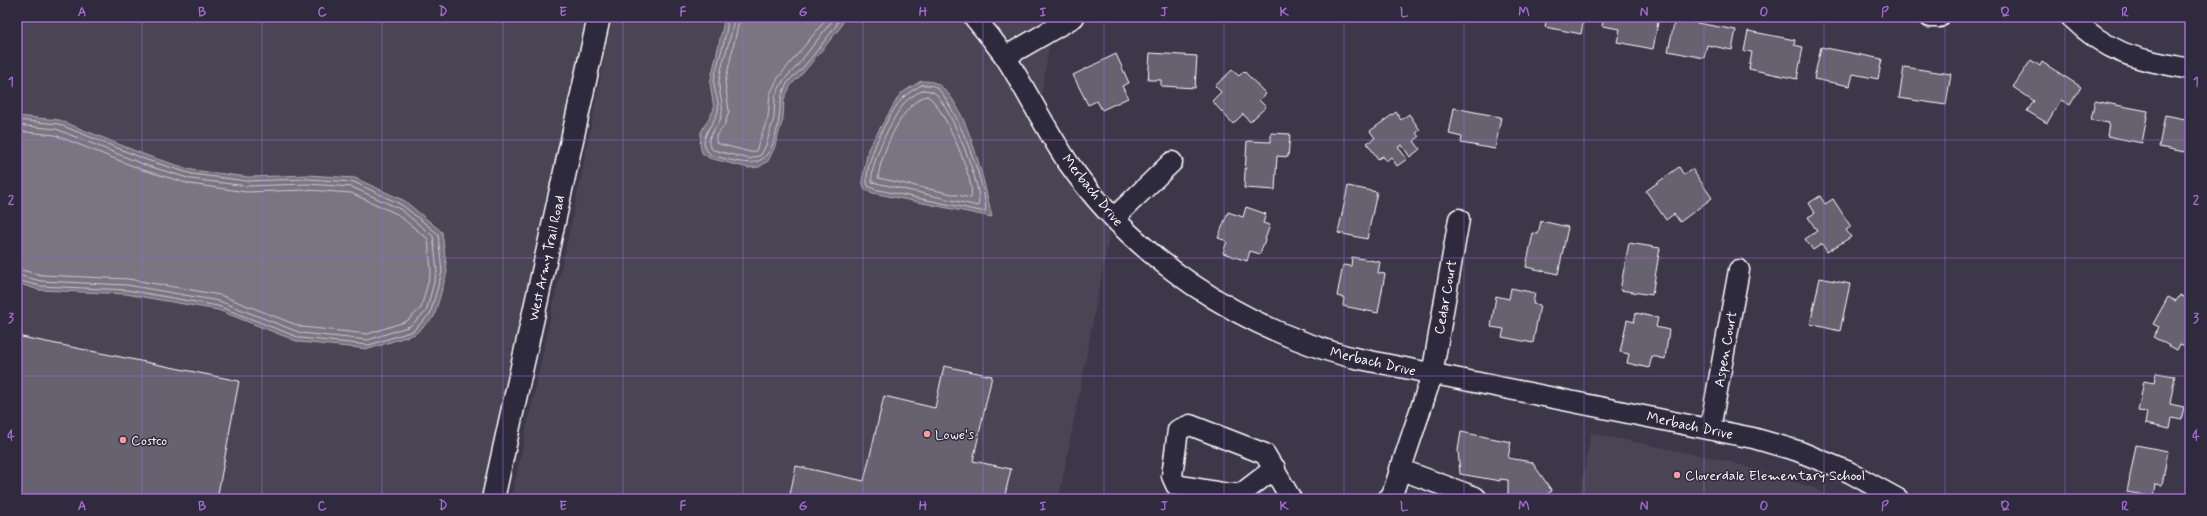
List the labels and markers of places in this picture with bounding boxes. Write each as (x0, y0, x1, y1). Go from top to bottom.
place label: Lowe's (935, 426, 974, 444)
marker: Lowe's (922, 429, 932, 439)
place label: Costco (131, 432, 167, 450)
marker: Costco (118, 435, 128, 445)
place label: Cloverdale Elementary School (1685, 467, 1865, 485)
marker: Cloverdale Elementary School (1672, 470, 1682, 480)

